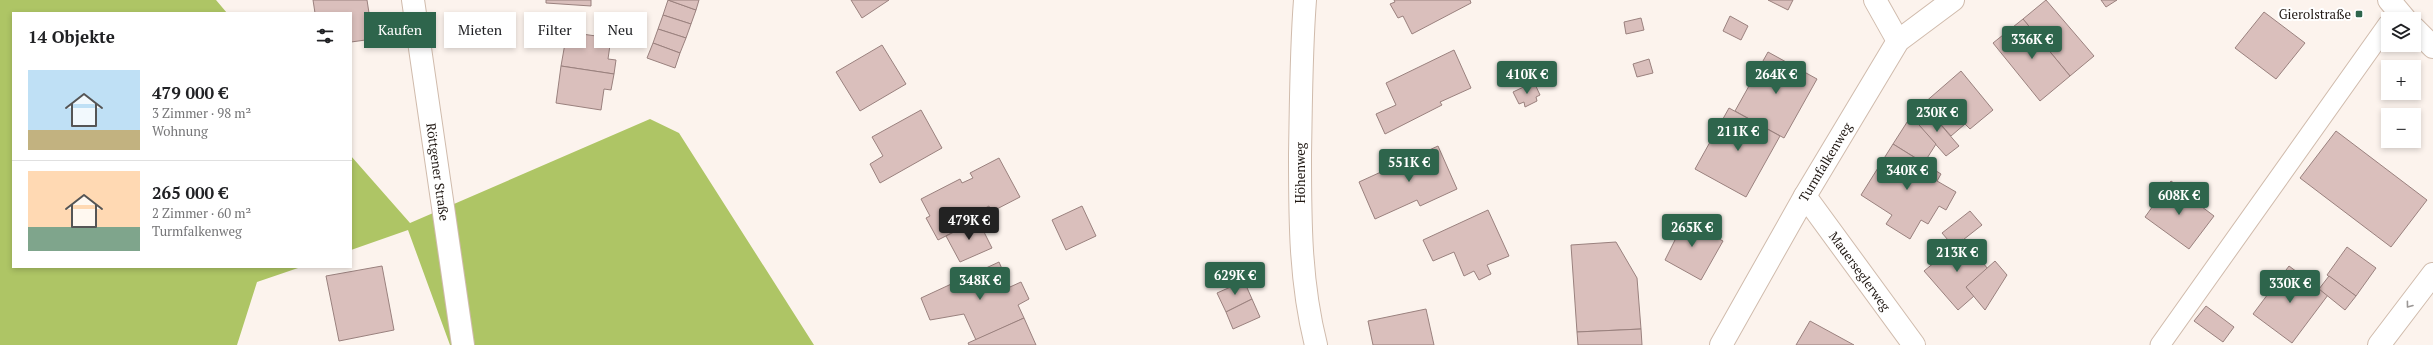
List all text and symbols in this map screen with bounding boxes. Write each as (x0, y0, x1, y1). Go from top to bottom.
place label: Gierolstraße (2279, 5, 2351, 23)
marker: Gierolstraße (2354, 9, 2364, 19)
chip: Kaufen (364, 12, 436, 48)
chip: Mieten (444, 12, 516, 48)
chip: Filter (524, 12, 586, 48)
chip: Neu (594, 12, 647, 48)
map controls (2381, 12, 2421, 148)
button: layers (2381, 12, 2421, 52)
text: 14 Objekte (28, 25, 115, 48)
icon: filters (314, 25, 336, 47)
pin: 336K € (1999, 26, 2065, 60)
text: 336K € (2011, 30, 2053, 48)
button: + (2381, 60, 2421, 100)
pin: 410K € (1494, 61, 1560, 95)
pin: 264K € (1743, 61, 1809, 95)
text: 410K € (1506, 65, 1548, 83)
text: 264K € (1755, 65, 1797, 83)
text: 479 000 € (152, 81, 228, 104)
icon: home (60, 86, 108, 134)
pin: 230K € (1904, 99, 1970, 133)
text: 230K € (1916, 103, 1958, 121)
text: 3 Zimmer · 98 m² (152, 104, 251, 122)
button: − (2381, 108, 2421, 148)
pin: 211K € (1705, 118, 1771, 152)
street label: Turmfalkenweg (1794, 119, 1856, 205)
text: Wohnung (152, 122, 208, 140)
street label: Röttgener Straße (422, 122, 454, 222)
text: 211K € (1717, 122, 1759, 140)
street label: Höhenweg (1291, 142, 1309, 204)
pin: 551K € (1376, 149, 1442, 183)
text: 551K € (1388, 153, 1430, 171)
pin: 340K € (1874, 157, 1940, 191)
text: 340K € (1886, 161, 1928, 179)
text: 265 000 € (152, 181, 228, 204)
pin: 608K € (2146, 182, 2212, 216)
text: 608K € (2158, 186, 2200, 204)
icon: home (60, 187, 108, 235)
text: 2 Zimmer · 60 m² (152, 204, 251, 222)
pin: 479K € (936, 207, 1002, 241)
text: 479K € (948, 211, 990, 229)
pin: 265K € (1659, 214, 1725, 248)
text: 265K € (1671, 218, 1713, 236)
text: Turmfalkenweg (152, 222, 242, 240)
street label: Mauerseglerweg (1825, 228, 1895, 314)
pin: 213K € (1924, 239, 1990, 273)
text: 213K € (1936, 243, 1978, 261)
pin: 629K € (1202, 262, 1268, 296)
text: 629K € (1214, 266, 1256, 284)
pin: 348K € (947, 267, 1013, 301)
pin: 330K € (2257, 270, 2323, 304)
text: 348K € (959, 271, 1001, 289)
text: 330K € (2269, 274, 2311, 292)
one-way arrow (2407, 300, 2414, 307)

